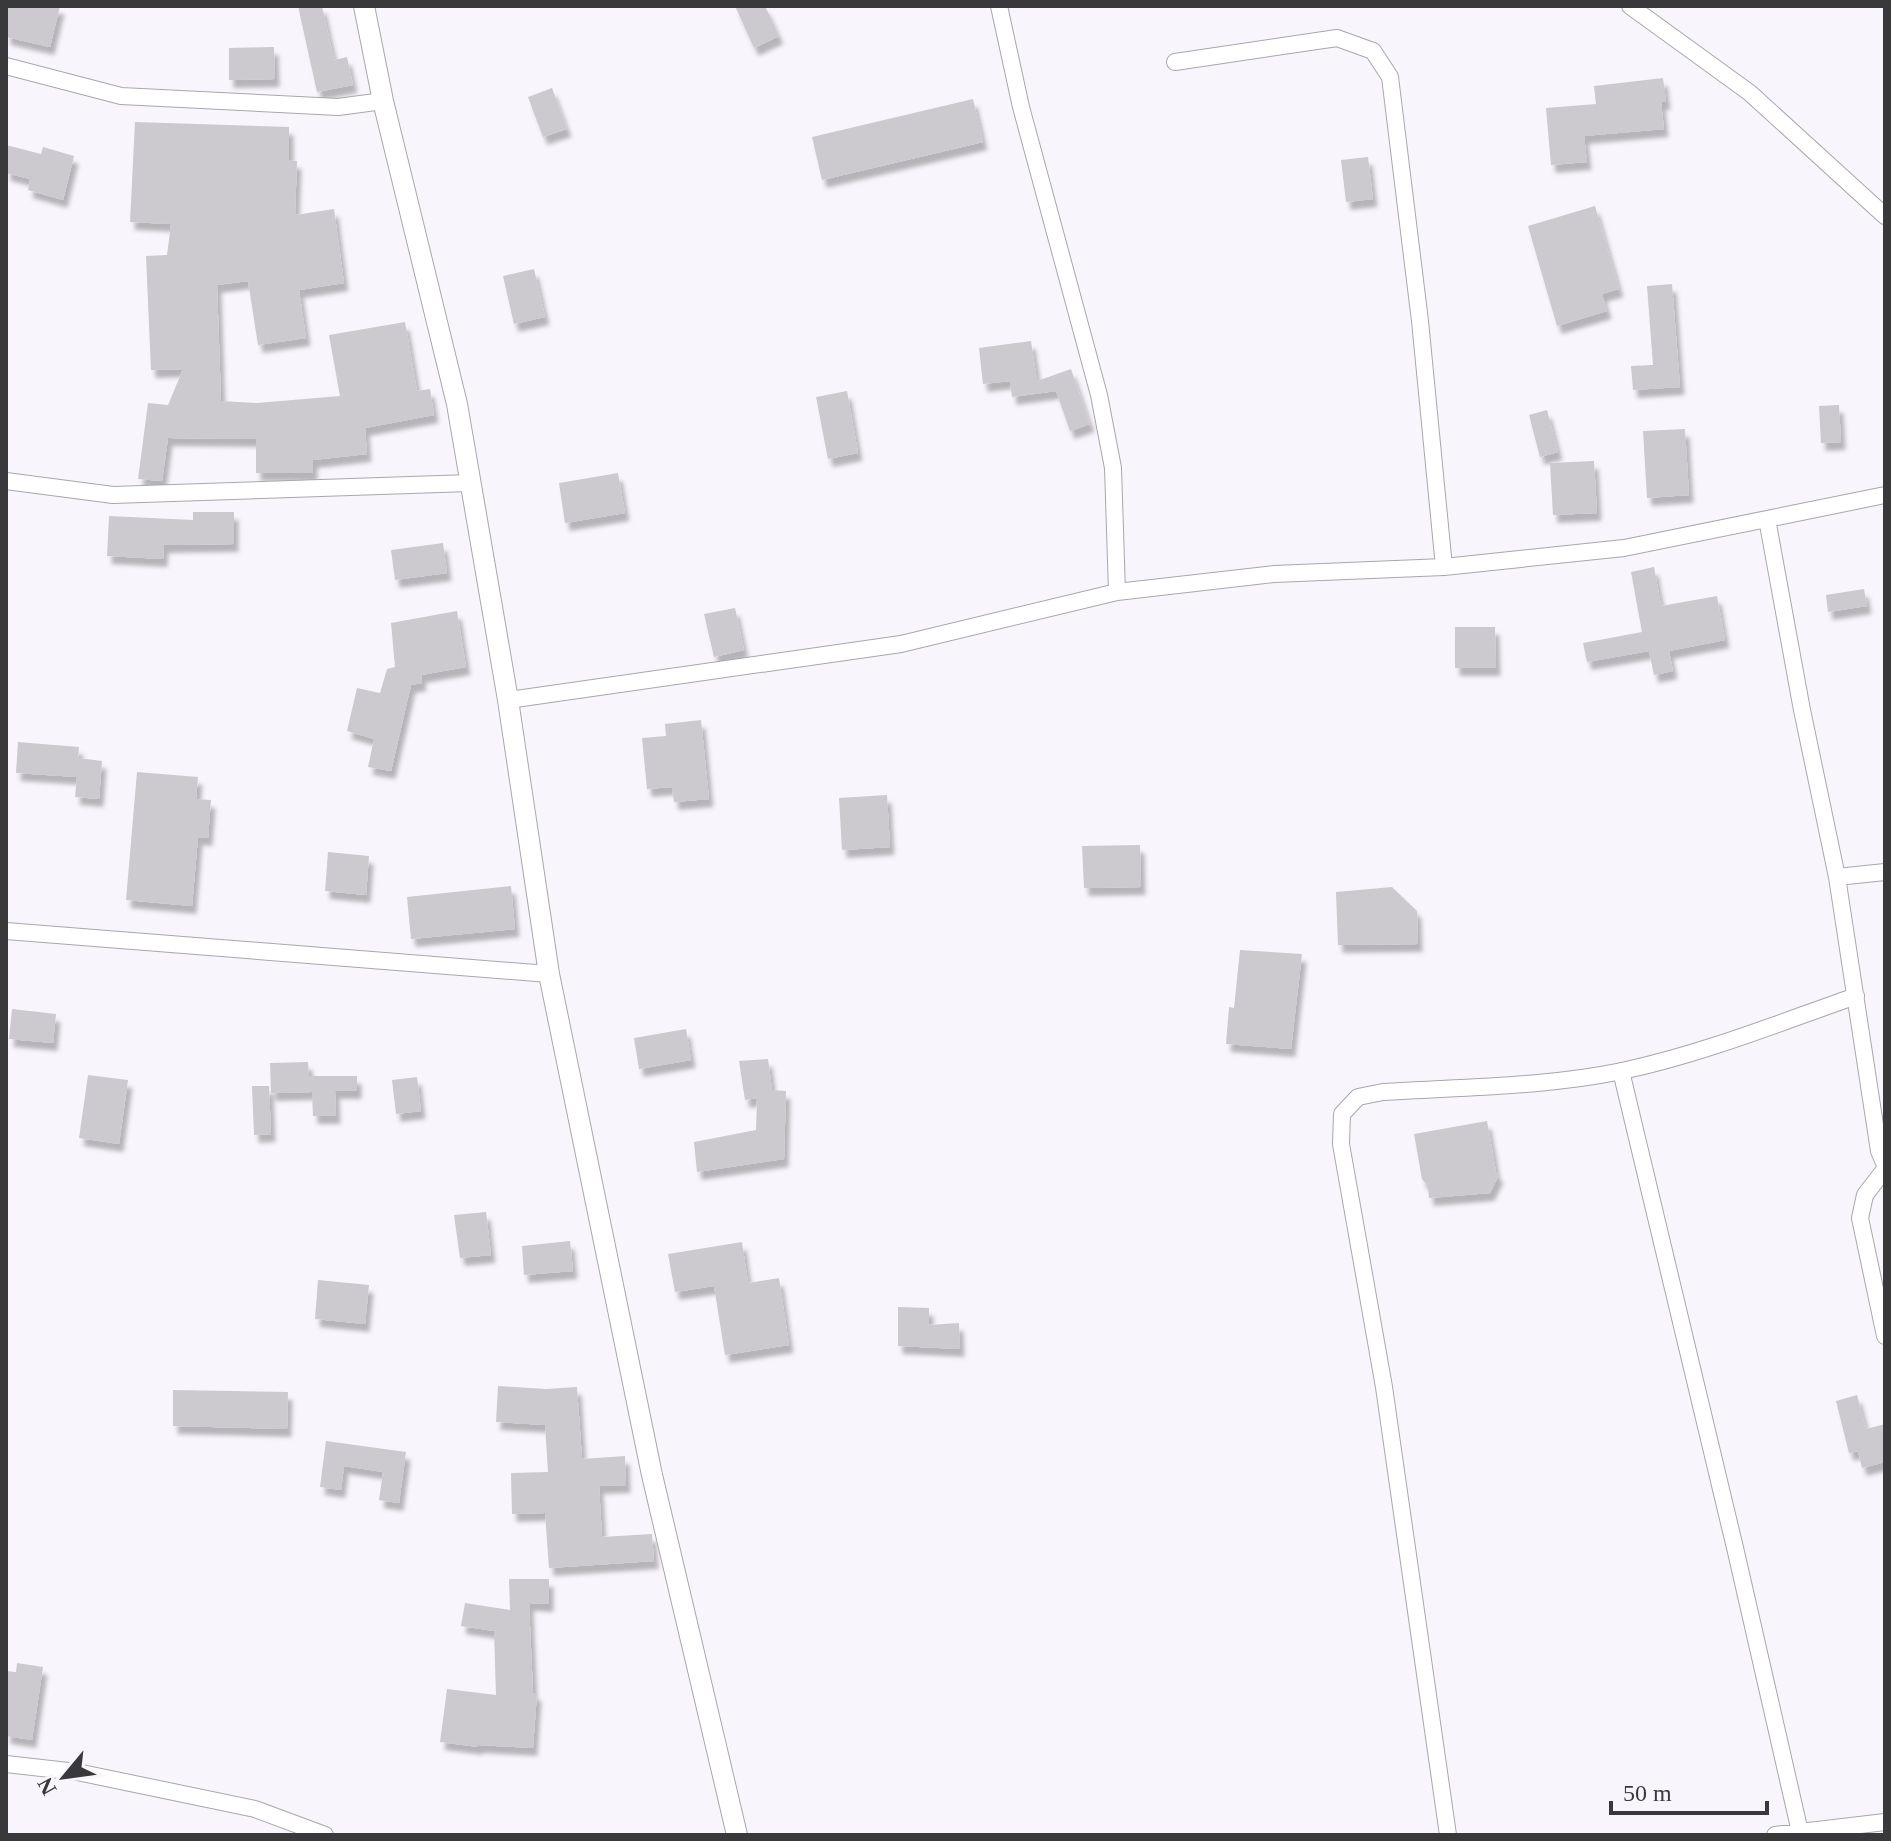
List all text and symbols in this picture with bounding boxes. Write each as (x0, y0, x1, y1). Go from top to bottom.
north arrow (24, 1737, 104, 1817)
scale bar (1611, 1765, 1767, 1815)
text: N (32, 1773, 62, 1799)
text: 50 m (1623, 1780, 1672, 1806)

